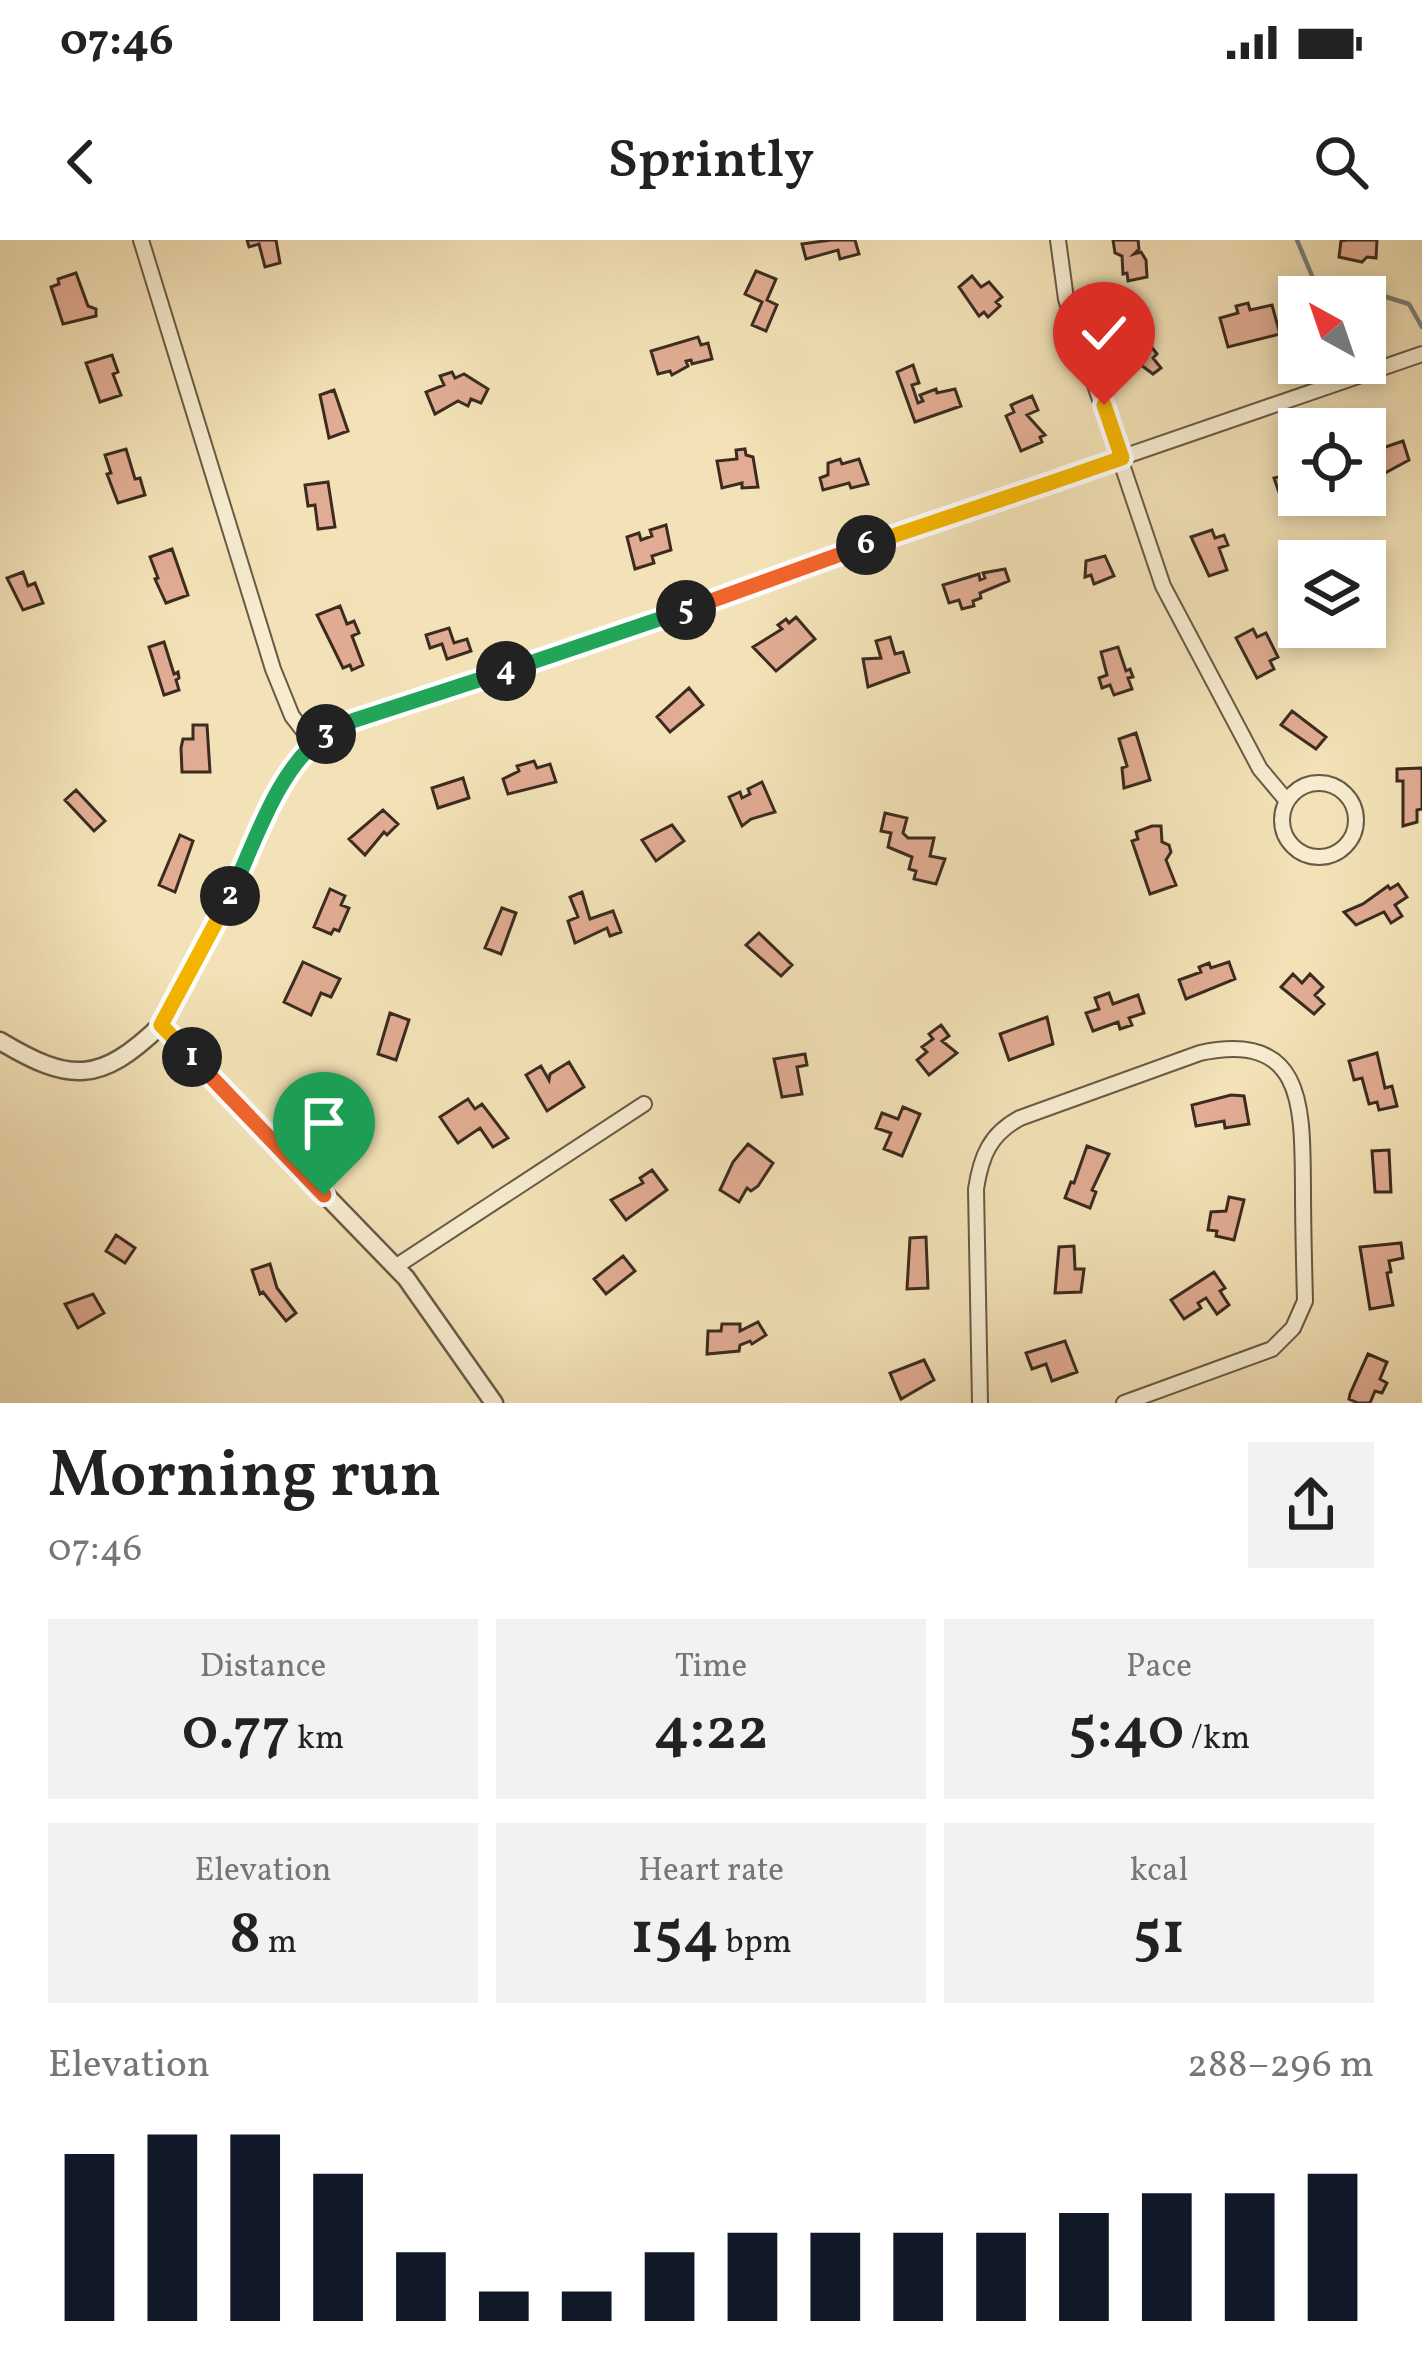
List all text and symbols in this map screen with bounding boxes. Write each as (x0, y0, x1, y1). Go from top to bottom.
text: 07:46 (60, 11, 174, 74)
text: Sprintly (608, 125, 814, 200)
icon: back (48, 129, 114, 195)
icon: search (1308, 129, 1374, 195)
north arrow (1278, 276, 1386, 384)
map controls (1278, 276, 1386, 648)
pin (1053, 282, 1155, 405)
icon: check (1071, 300, 1137, 366)
button: locate (1278, 408, 1386, 516)
pin: 6 (836, 515, 896, 575)
text: 6 (857, 522, 875, 568)
button: layers (1278, 540, 1386, 648)
pin: 5 (656, 580, 716, 640)
text: 5 (678, 587, 694, 633)
pin: 4 (476, 641, 536, 701)
text: 4 (496, 648, 516, 694)
pin: 3 (296, 704, 356, 764)
text: 3 (318, 711, 334, 757)
pin: 2 (200, 866, 260, 926)
text: 2 (221, 873, 239, 919)
pin: 1 (162, 1027, 222, 1087)
text: 1 (185, 1034, 199, 1080)
pin (273, 1072, 375, 1195)
icon: arrive (291, 1090, 357, 1156)
text: Morning run (48, 1432, 441, 1524)
button: share (1248, 1442, 1374, 1568)
text: 07:46 (48, 1523, 142, 1577)
text: Distance (200, 1645, 326, 1691)
text: Time (675, 1645, 747, 1691)
text: Pace (1126, 1645, 1192, 1691)
text: 0.77 (182, 1691, 290, 1774)
text: 4:22 (653, 1691, 769, 1774)
text: 5:40 (1068, 1691, 1184, 1774)
text: km (290, 1717, 344, 1763)
text: /km (1184, 1717, 1250, 1763)
text: Elevation (194, 1849, 332, 1895)
text: Heart rate (638, 1849, 784, 1895)
text: kcal (1130, 1849, 1188, 1895)
text: 8 (229, 1895, 261, 1978)
text: 154 (630, 1895, 719, 1978)
text: 51 (1133, 1895, 1185, 1978)
text: m (261, 1921, 297, 1967)
text: bpm (719, 1921, 792, 1967)
text: Elevation (48, 2039, 210, 2093)
text: 288–296 m (1187, 2039, 1374, 2093)

